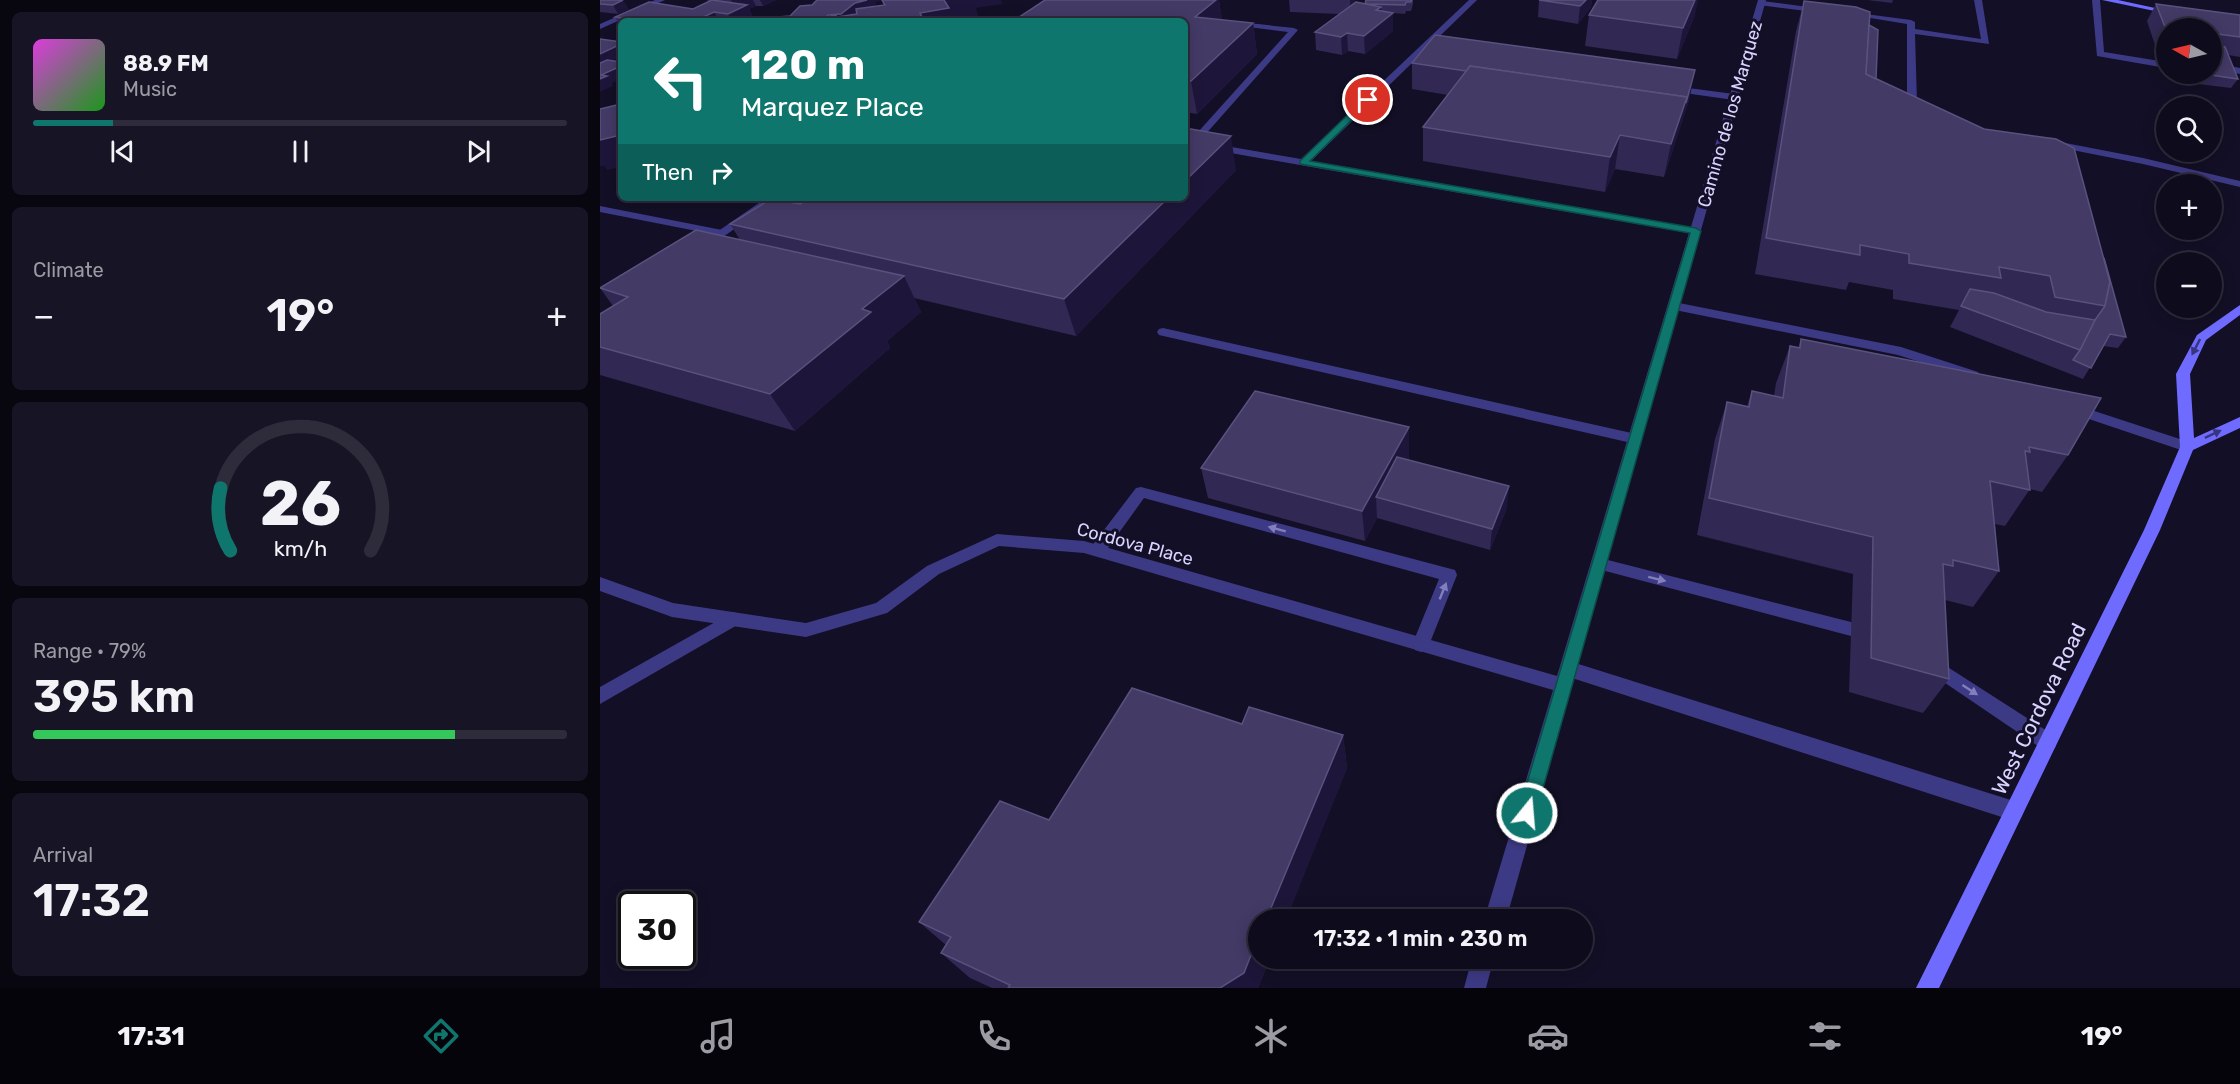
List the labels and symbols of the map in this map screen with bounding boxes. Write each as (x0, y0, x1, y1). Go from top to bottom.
street label: Camino de los Marquez (1693, 18, 1767, 210)
north arrow (2156, 18, 2222, 84)
pin (1342, 74, 1393, 125)
one-way arrow (2192, 338, 2201, 355)
one-way arrow (2205, 430, 2222, 439)
street label: Cordova Place (1074, 518, 1196, 570)
one-way arrow (1268, 524, 1286, 533)
one-way arrow (1648, 574, 1666, 584)
one-way arrow (1438, 581, 1448, 599)
street label: West Cordova Road (1986, 619, 2091, 799)
one-way arrow (1962, 685, 1979, 696)
position arrow (1495, 781, 1559, 845)
speed limit sign: 30 (618, 891, 696, 969)

